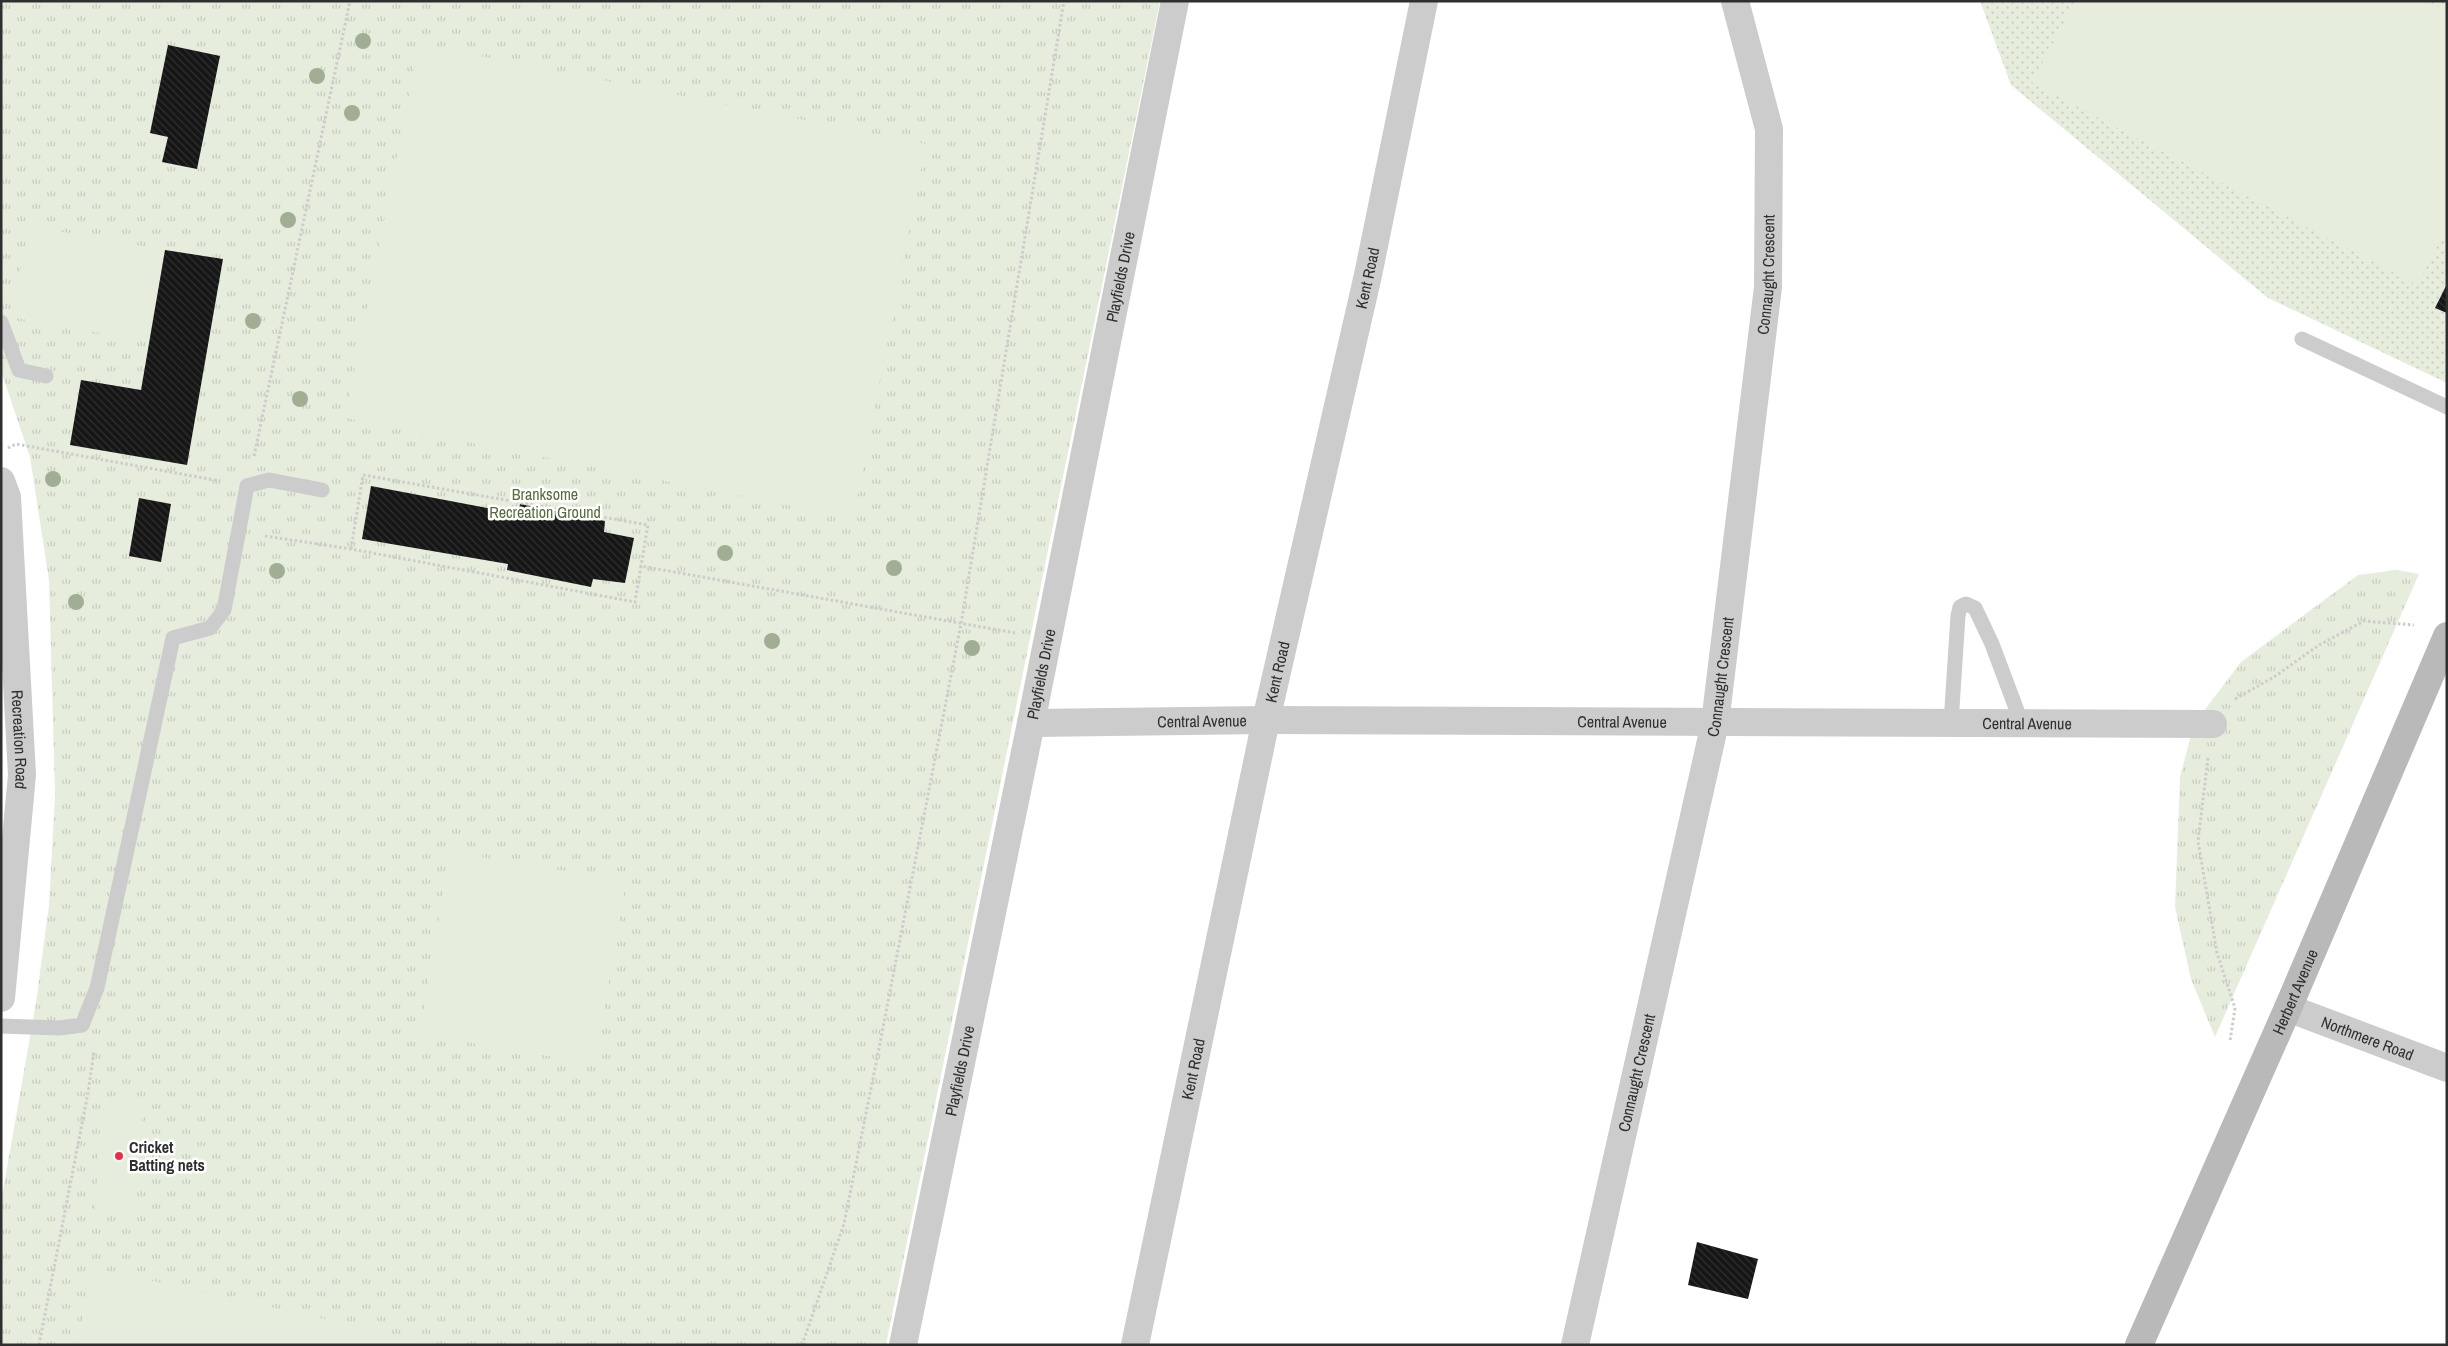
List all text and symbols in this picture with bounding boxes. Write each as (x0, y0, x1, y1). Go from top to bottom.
street label: Connaught Crescent (1751, 214, 1779, 336)
street label: Playfields Drive (1100, 230, 1140, 324)
street label: Kent Road (1350, 245, 1384, 311)
park label: Branksome Recreation Ground (489, 483, 601, 523)
street label: Connaught Crescent (1701, 615, 1739, 739)
street label: Playfields Drive (1021, 627, 1061, 721)
street label: Kent Road (1259, 639, 1295, 705)
street label: Recreation Road (6, 689, 33, 790)
street label: Central Avenue (1157, 709, 1247, 732)
street label: Central Avenue (1577, 710, 1667, 733)
street label: Central Avenue (1982, 712, 2072, 734)
street label: Herbert Avenue (2267, 946, 2323, 1038)
street label: Connaught Crescent (1612, 1011, 1660, 1134)
street label: Northmere Road (2318, 1011, 2417, 1065)
street label: Playfields Drive (939, 1023, 979, 1118)
street label: Kent Road (1176, 1036, 1210, 1102)
place label: Cricket Batting nets (129, 1136, 205, 1176)
marker: Cricket Batting nets (113, 1150, 125, 1162)

